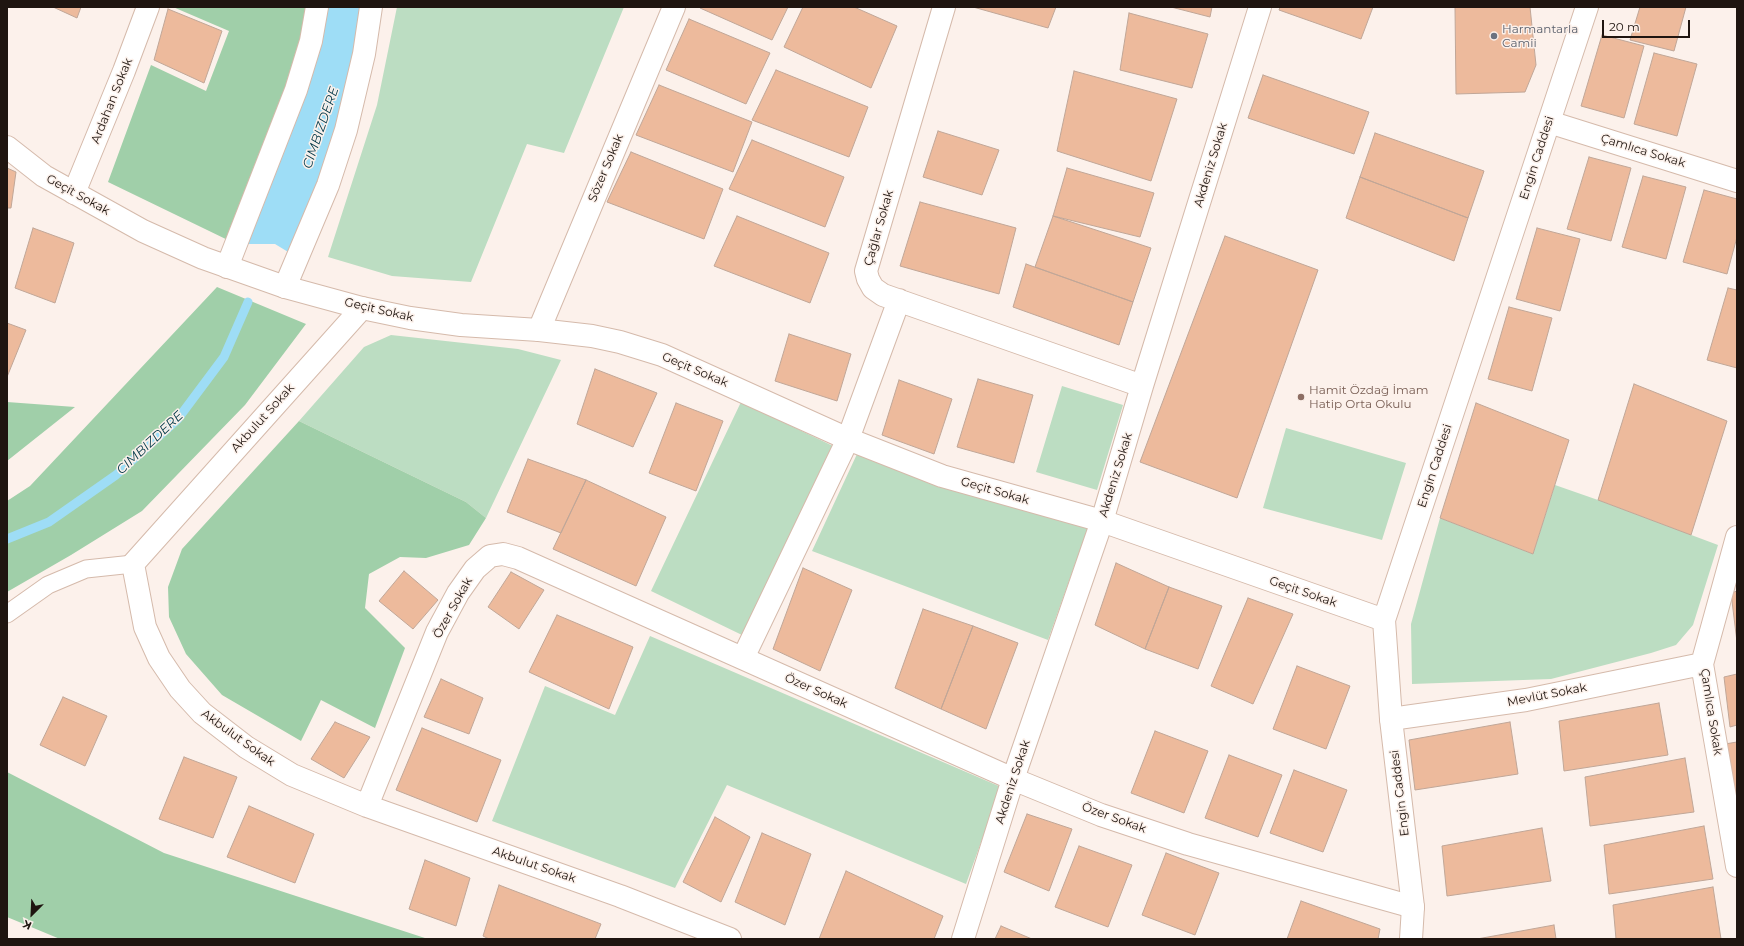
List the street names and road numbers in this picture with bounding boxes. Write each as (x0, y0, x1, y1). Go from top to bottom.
street label: Ardahan Sokak (88, 56, 136, 146)
street label: Engin Caddesi (1517, 114, 1557, 202)
street label: Akdeniz Sokak (1191, 121, 1231, 209)
street label: Çamlıca Sokak (1599, 131, 1687, 171)
street label: Sözer Sokak (585, 132, 627, 204)
street label: Geçit Sokak (44, 172, 112, 218)
street label: Çağlar Sokak (861, 188, 897, 268)
street label: Geçit Sokak (343, 295, 415, 325)
street label: Geçit Sokak (660, 350, 730, 390)
street label: Akbulut Sokak (228, 381, 298, 455)
street label: Engin Caddesi (1415, 422, 1455, 510)
street label: Akdeniz Sokak (1096, 431, 1136, 519)
street label: Geçit Sokak (959, 474, 1031, 508)
street label: Geçit Sokak (1267, 574, 1339, 610)
street label: Özer Sokak (430, 575, 476, 641)
street label: Çamlıca Sokak (1697, 667, 1725, 757)
street label: Özer Sokak (782, 671, 850, 711)
street label: Mevlüt Sokak (1506, 680, 1588, 710)
street label: Akbulut Sokak (198, 706, 278, 770)
street label: Akdeniz Sokak (993, 738, 1033, 826)
street label: Engin Caddesi (1388, 749, 1412, 837)
street label: Özer Sokak (1080, 800, 1148, 836)
street label: Akbulut Sokak (490, 844, 578, 886)

